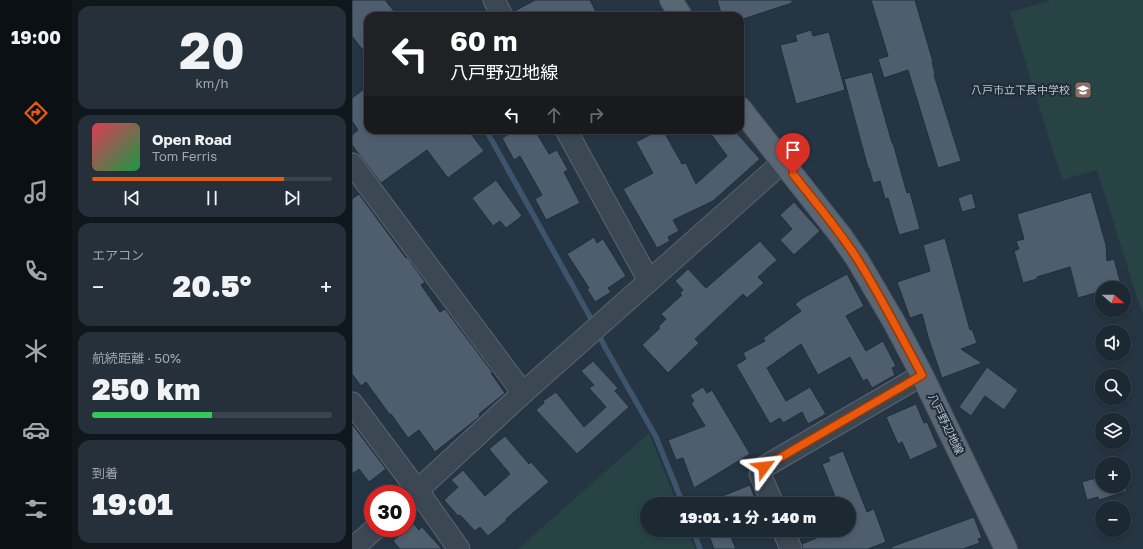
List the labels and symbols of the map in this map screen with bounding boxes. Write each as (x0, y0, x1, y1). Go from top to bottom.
school or university icon: 八戸市立下長中学校 (1073, 80, 1093, 100)
place label: 八戸市立下長中学校 (971, 83, 1070, 96)
pin (776, 133, 810, 174)
north arrow (1095, 281, 1131, 317)
street label: 八戸野辺地線 (926, 391, 967, 456)
position arrow (743, 446, 785, 488)
speed limit sign: 30 (364, 485, 416, 537)

